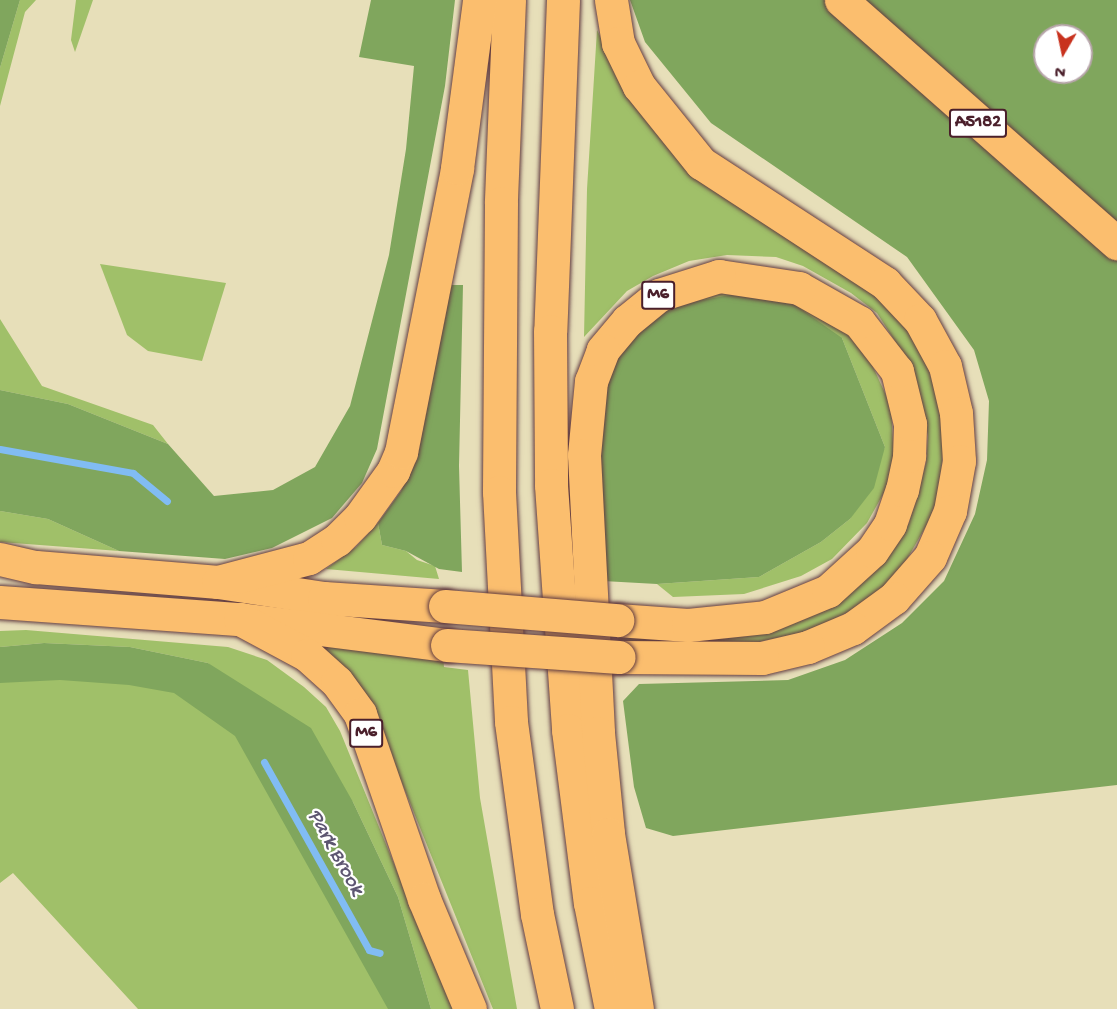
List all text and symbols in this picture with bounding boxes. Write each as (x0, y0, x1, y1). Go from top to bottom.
north arrow (1033, 24, 1093, 84)
text: N (1054, 60, 1067, 80)
road number: A5182 (948, 108, 1008, 138)
road number: M6 (640, 280, 676, 310)
road number: M6 (348, 718, 384, 748)
water label: Park Brook (300, 806, 368, 900)

